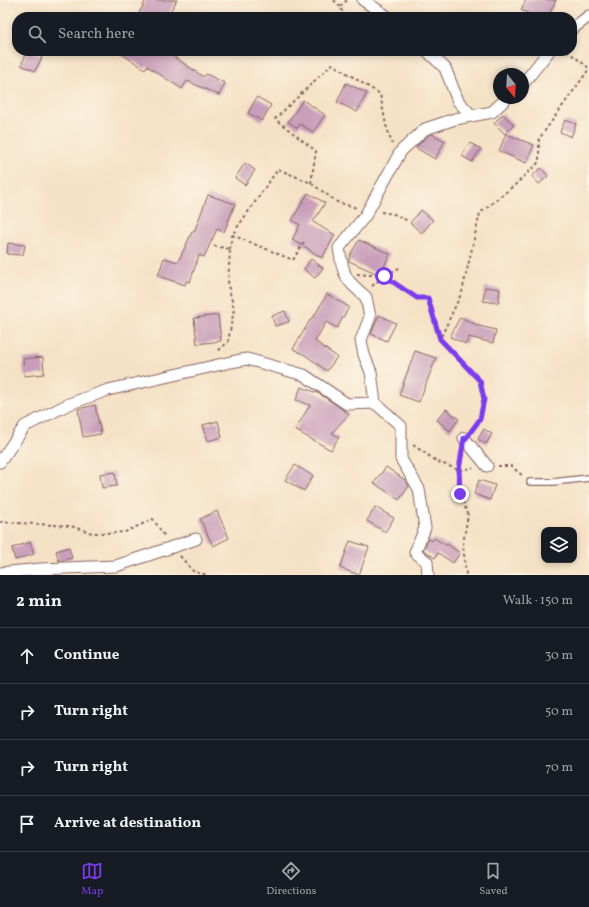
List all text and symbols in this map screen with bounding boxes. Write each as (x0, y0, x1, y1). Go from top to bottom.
search box (12, 12, 577, 56)
icon: search (26, 23, 48, 45)
text: Search here (58, 24, 135, 45)
north arrow (493, 68, 529, 104)
route start (375, 267, 393, 285)
route end (451, 485, 469, 503)
map controls (541, 527, 577, 563)
button: layers (541, 527, 577, 563)
text: 2 min (16, 590, 62, 613)
text: Walk · 150 m (503, 592, 573, 610)
icon: ahead (16, 645, 38, 667)
text: Continue (54, 645, 119, 666)
text: 30 m (545, 647, 573, 665)
icon: right (16, 701, 38, 723)
text: Turn right (54, 701, 128, 722)
text: 50 m (545, 703, 573, 721)
icon: right (16, 757, 38, 779)
text: Turn right (54, 757, 128, 778)
text: 70 m (545, 759, 573, 777)
icon: arrive (16, 813, 38, 835)
text: Arrive at destination (54, 813, 201, 834)
tab: Map (81, 860, 103, 899)
tab: Directions (266, 860, 317, 899)
tab: Saved (479, 860, 508, 899)

